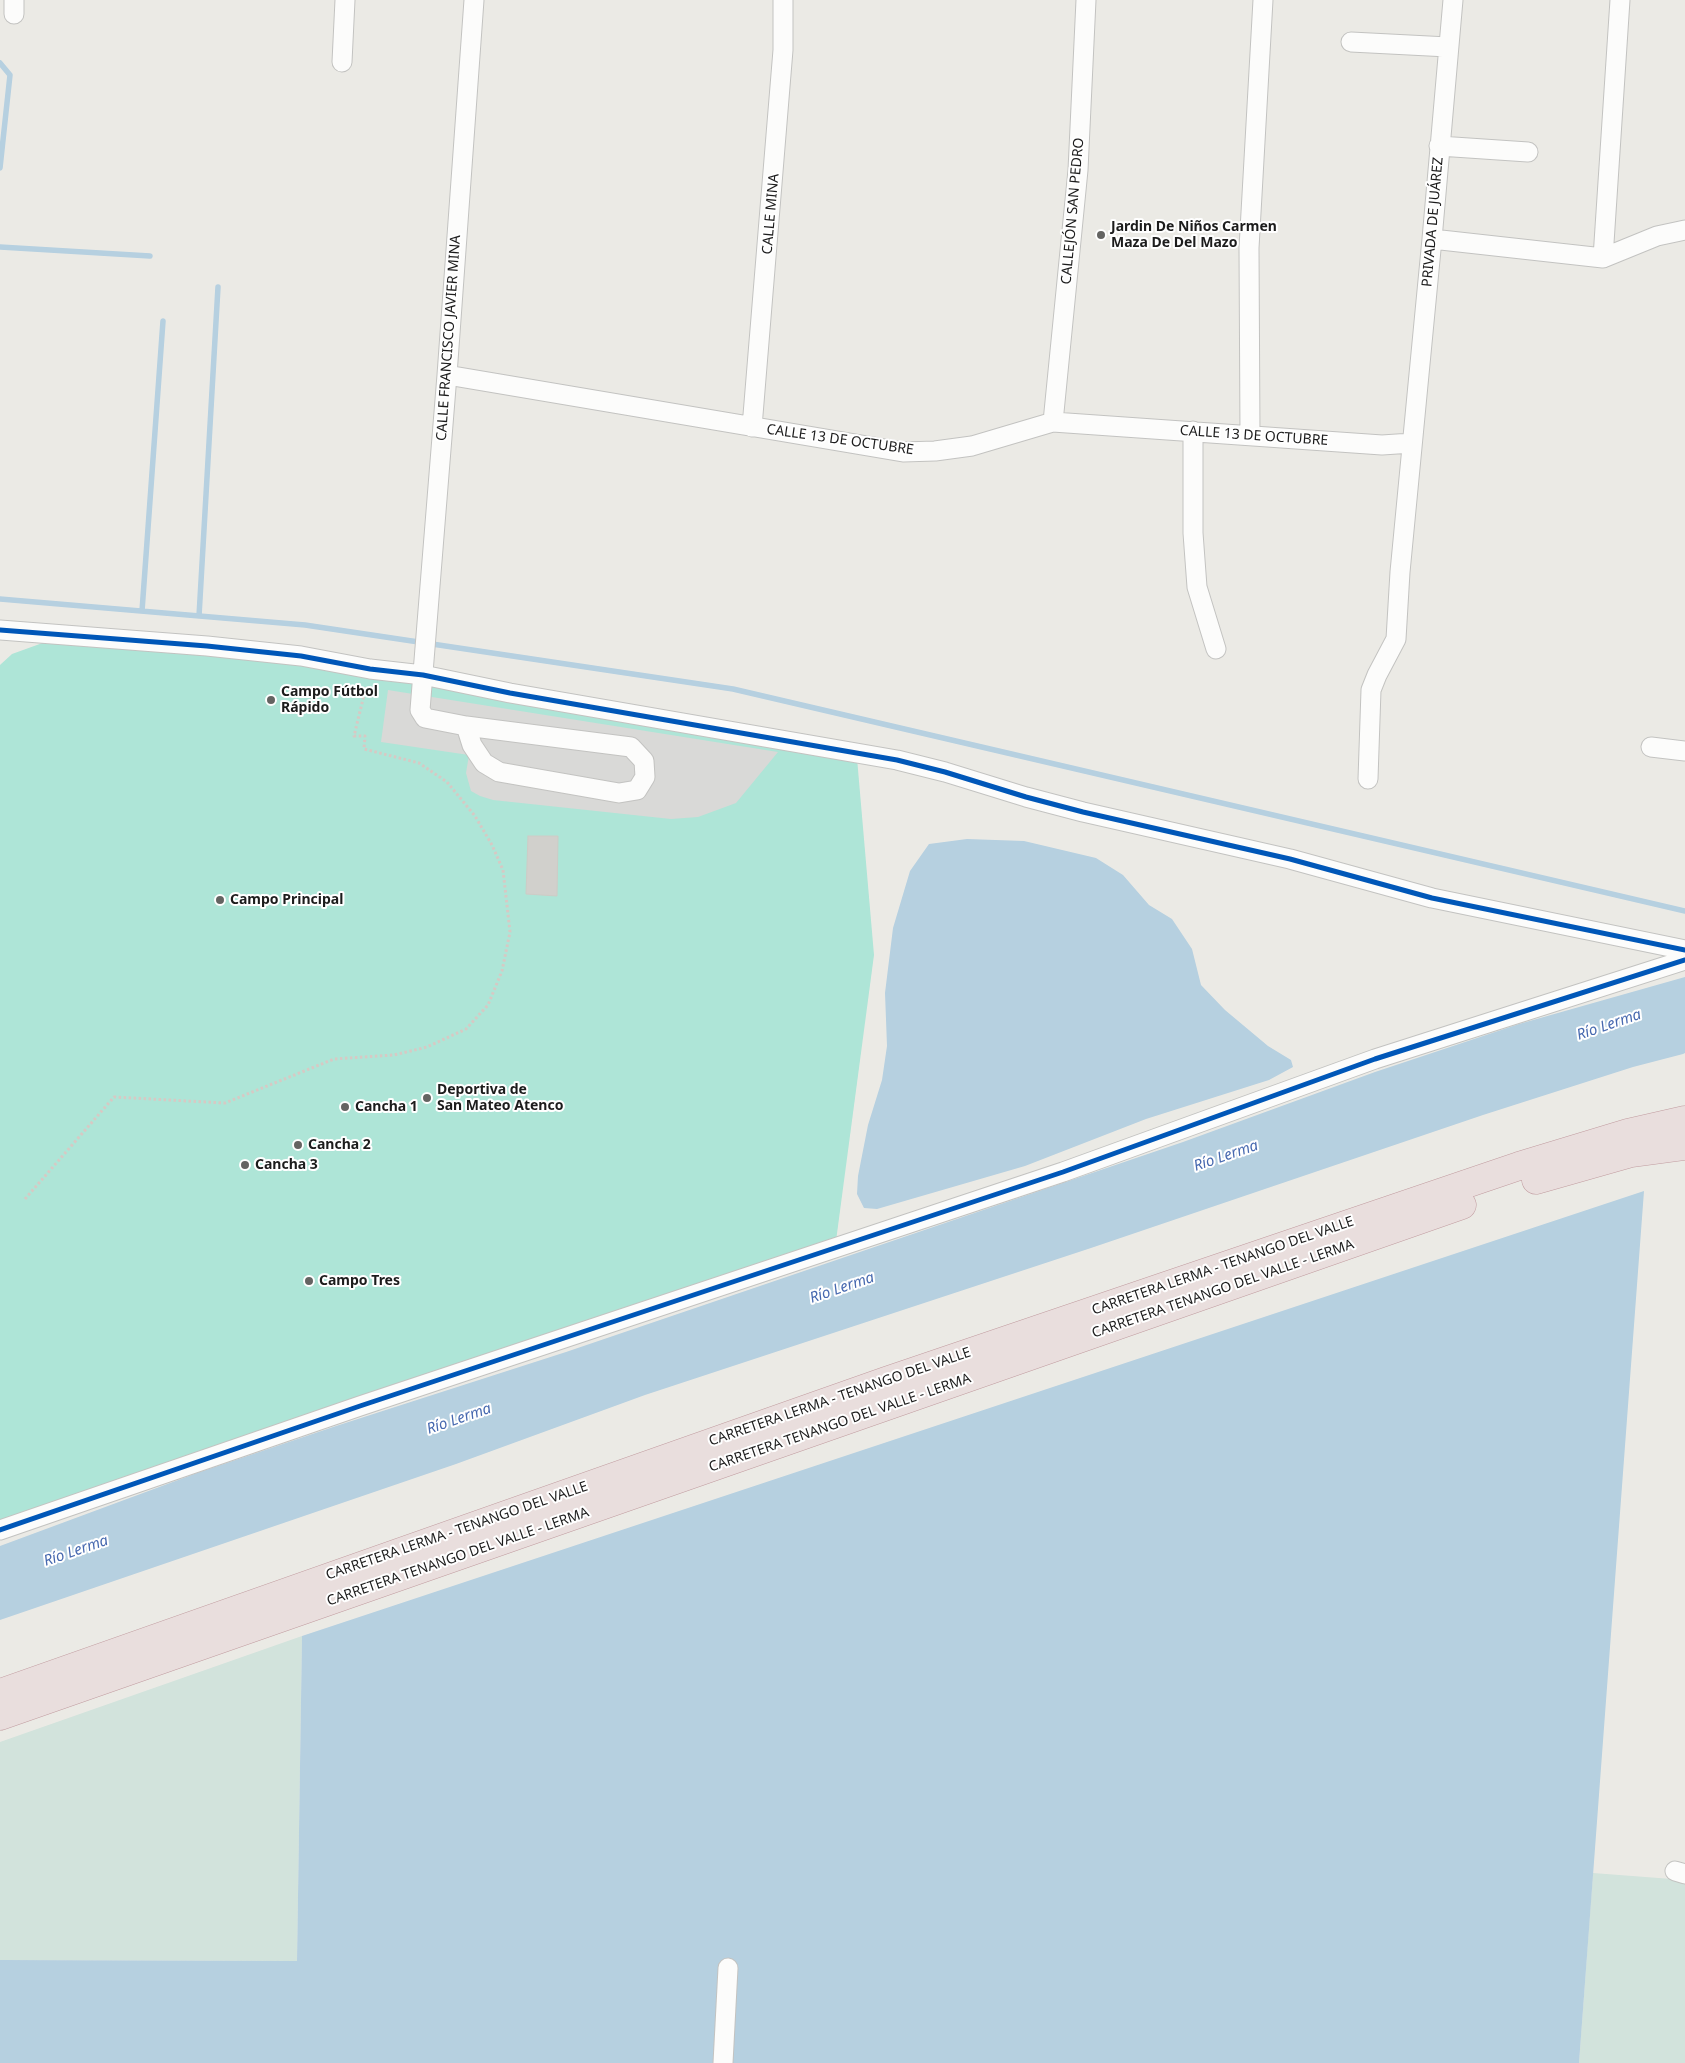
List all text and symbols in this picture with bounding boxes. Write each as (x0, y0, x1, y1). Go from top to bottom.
street label: CALLEJÓN SAN PEDRO (1058, 137, 1088, 285)
street label: PRIVADA DE JUÁREZ (1419, 156, 1447, 288)
street label: CALLE MINA (759, 173, 783, 255)
place label: Jardin De Niños Carmen Maza De Del Mazo (1111, 219, 1277, 252)
marker: Jardin De Niños Carmen Maza De Del Mazo (1095, 229, 1107, 241)
street label: CALLE FRANCISCO JAVIER MINA (433, 234, 465, 442)
street label: CALLE 13 DE OCTUBRE (765, 421, 915, 459)
street label: CALLE 13 DE OCTUBRE (1179, 422, 1329, 450)
place label: Campo Fútbol Rápido (281, 684, 378, 716)
marker: Campo Fútbol Rápido (265, 694, 277, 706)
place label: Campo Principal (230, 892, 343, 908)
marker: Campo Principal (214, 894, 226, 906)
water label: Río Lerma (1574, 1006, 1644, 1044)
place label: Deportiva de San Mateo Atenco (437, 1082, 563, 1114)
marker: Deportiva de San Mateo Atenco (421, 1092, 433, 1104)
place label: Cancha 1 (355, 1099, 418, 1115)
marker: Cancha 1 (339, 1101, 351, 1113)
place label: Cancha 2 (308, 1137, 371, 1153)
water label: Río Lerma (1191, 1137, 1261, 1175)
marker: Cancha 2 (292, 1139, 304, 1151)
place label: Cancha 3 (255, 1157, 318, 1173)
marker: Cancha 3 (239, 1159, 251, 1171)
street label: CARRETERA LERMA - TENANGO DEL VALLE (1090, 1213, 1356, 1319)
street label: CARRETERA TENANGO DEL VALLE - LERMA (1090, 1236, 1356, 1342)
water label: Río Lerma (807, 1269, 877, 1307)
place label: Campo Tres (319, 1273, 400, 1289)
marker: Campo Tres (303, 1275, 315, 1287)
street label: CARRETERA LERMA - TENANGO DEL VALLE (707, 1344, 973, 1450)
street label: CARRETERA TENANGO DEL VALLE - LERMA (707, 1370, 973, 1476)
water label: Río Lerma (424, 1400, 494, 1438)
street label: CARRETERA LERMA - TENANGO DEL VALLE (324, 1478, 590, 1584)
street label: CARRETERA TENANGO DEL VALLE - LERMA (325, 1504, 591, 1610)
water label: Río Lerma (41, 1532, 111, 1570)

